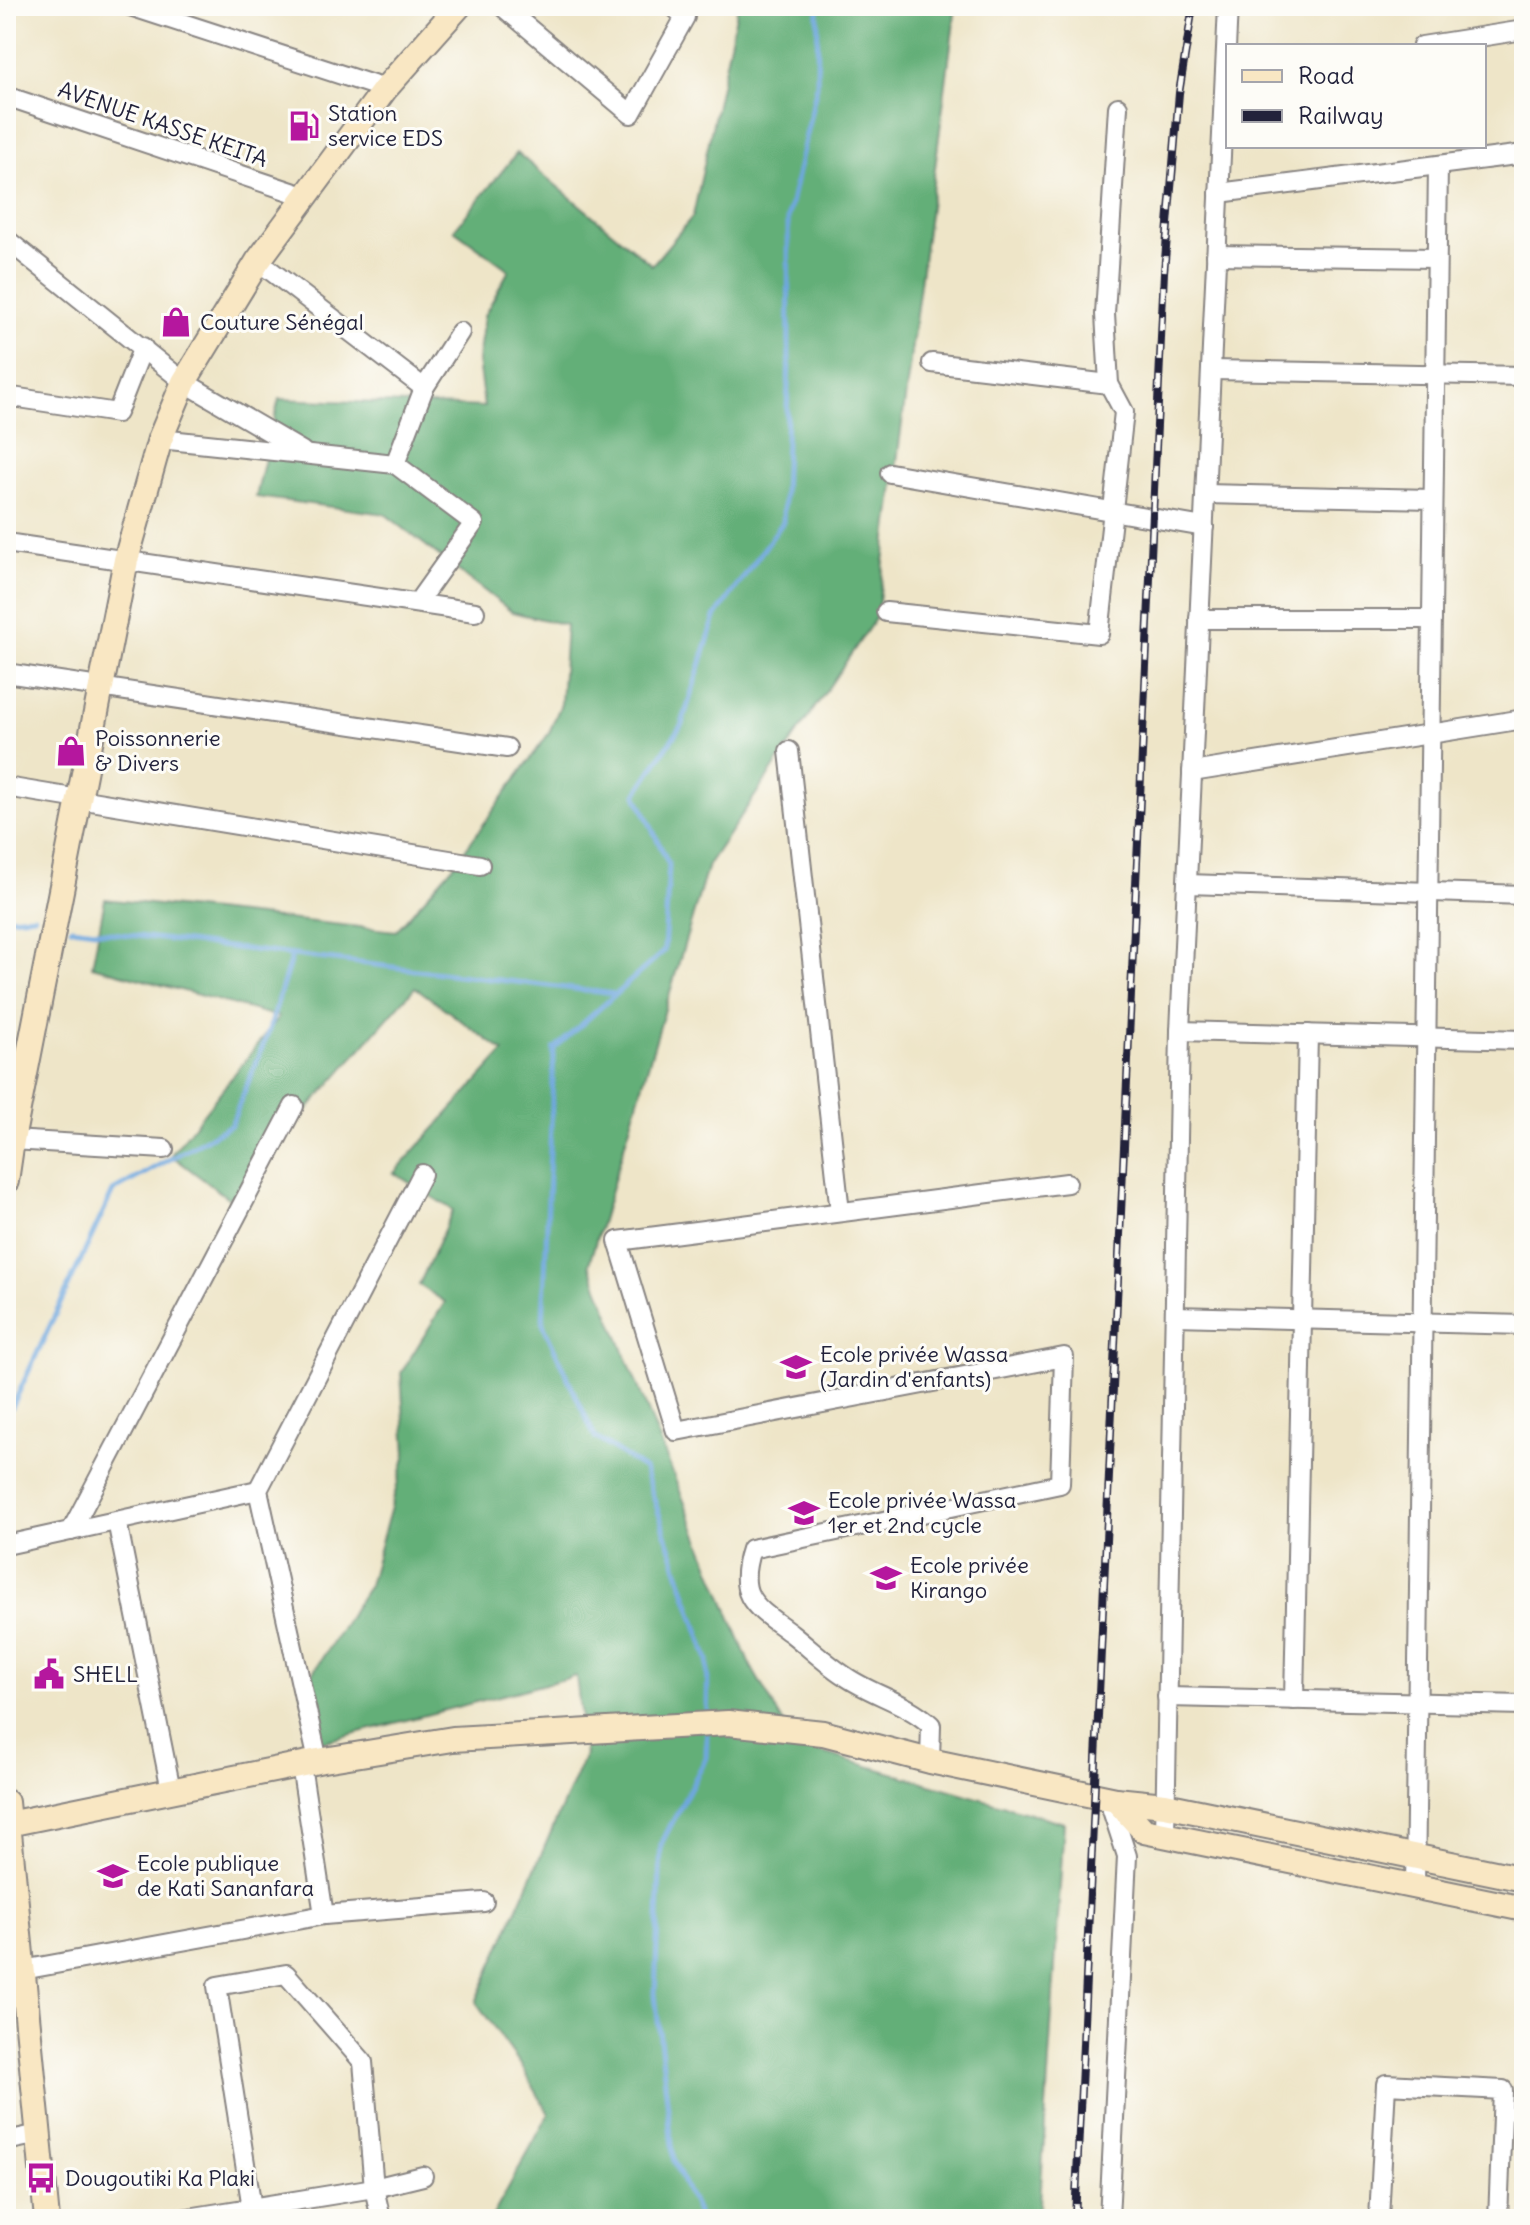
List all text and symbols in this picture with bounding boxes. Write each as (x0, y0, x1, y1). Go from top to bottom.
legend (1226, 44, 1486, 148)
text: Road (1298, 60, 1354, 90)
street label: AVENUE KASSE KEITA (55, 75, 271, 173)
place label: Station service EDS (328, 99, 443, 152)
text: Railway (1298, 100, 1384, 130)
fuel station icon: Station service EDS (287, 109, 321, 143)
shop icon: Couture Sénégal (159, 305, 193, 339)
place label: Couture Sénégal (200, 308, 364, 336)
place label: Poissonnerie & Divers (95, 724, 221, 777)
shop icon: Poissonnerie & Divers (54, 734, 88, 768)
place label: Ecole privée Wassa (Jardin d'enfants) (820, 1340, 1008, 1393)
school or university icon: Ecole privée Wassa (Jardin d'enfants) (779, 1350, 813, 1384)
place label: Ecole privée Wassa 1er et 2nd cycle (828, 1486, 1016, 1539)
school or university icon: Ecole privée Wassa 1er et 2nd cycle (787, 1496, 821, 1530)
place label: Ecole privée Kirango (910, 1551, 1029, 1604)
school or university icon: Ecole privée Kirango (869, 1561, 903, 1595)
public building icon: SHELL (32, 1657, 66, 1691)
place label: SHELL (73, 1660, 138, 1688)
place label: Ecole publique de Kati Sananfara (137, 1849, 314, 1902)
school or university icon: Ecole publique de Kati Sananfara (96, 1859, 130, 1893)
bus stop icon: Dougoutiki Ka Plaki (24, 2161, 58, 2195)
place label: Dougoutiki Ka Plaki (65, 2164, 255, 2192)

